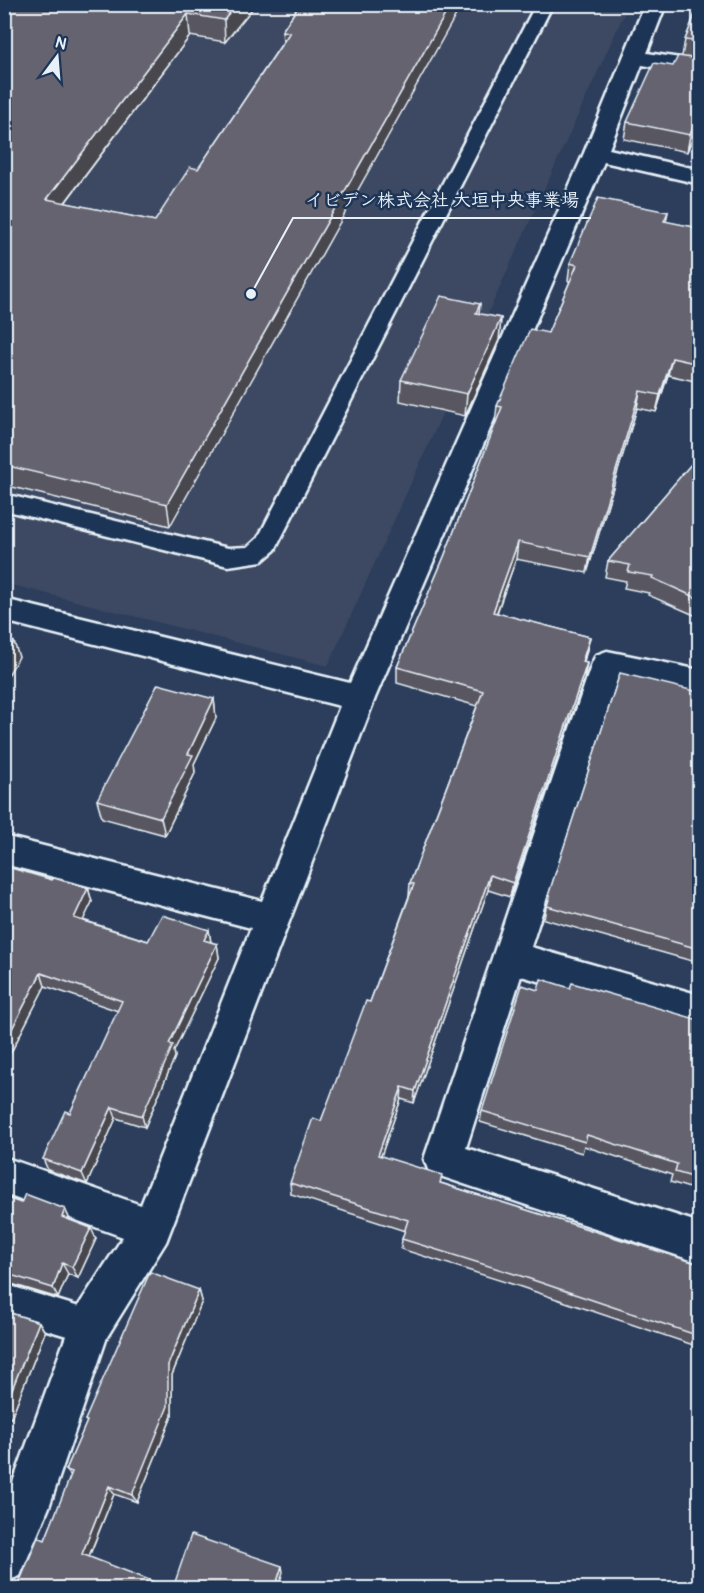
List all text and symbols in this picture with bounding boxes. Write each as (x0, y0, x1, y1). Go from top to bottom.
north arrow (27, 27, 87, 87)
text: N (53, 32, 69, 55)
callout: イビデン株式会社 大垣中央事業場 (293, 182, 591, 218)
text: イビデン株式会社 大垣中央事業場 (305, 189, 579, 212)

